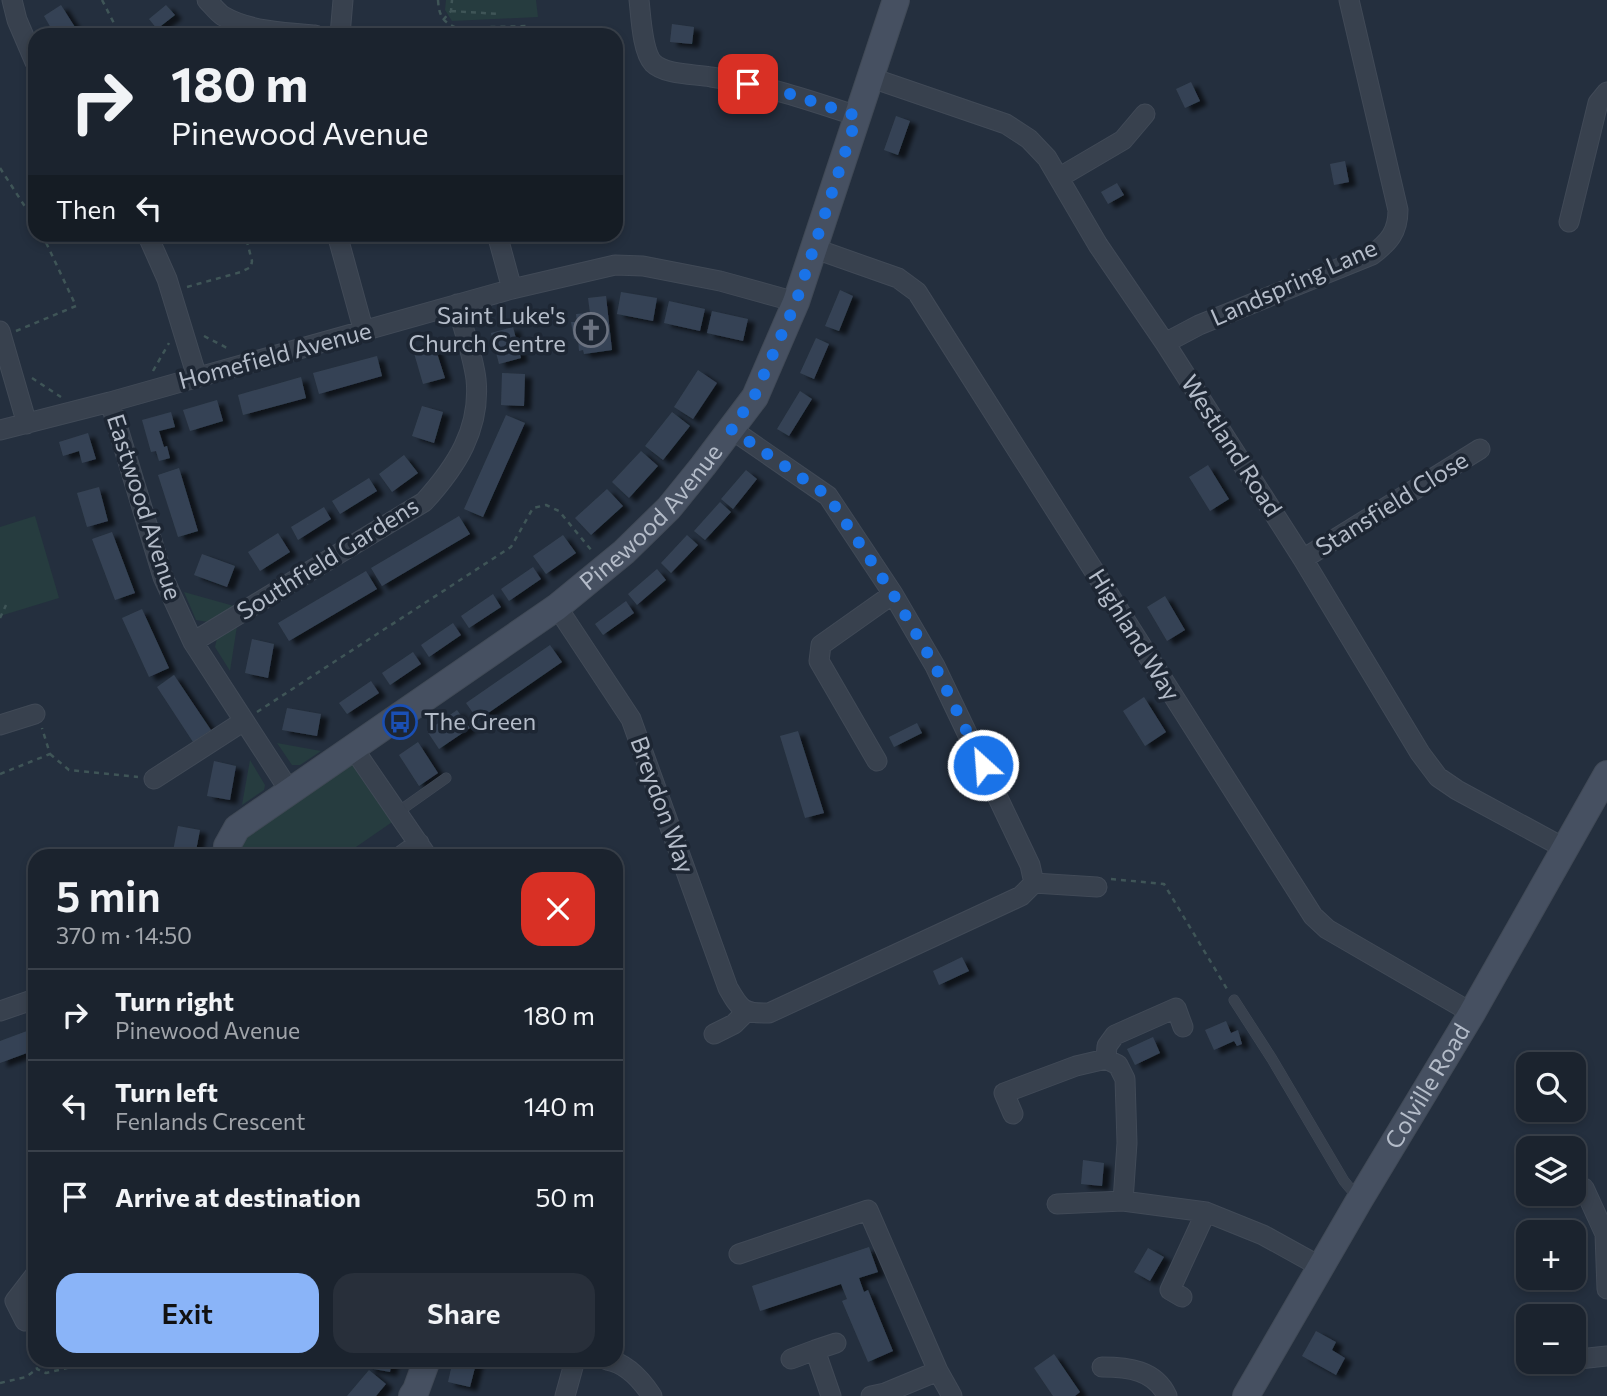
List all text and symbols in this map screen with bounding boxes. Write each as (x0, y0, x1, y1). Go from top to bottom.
text: 180 m (171, 52, 308, 112)
pin (718, 54, 778, 114)
icon: right (56, 56, 147, 147)
icon: arrive (729, 65, 767, 103)
text: Pinewood Avenue (171, 112, 429, 152)
icon: left (130, 189, 168, 227)
text: Then (56, 193, 116, 224)
street label: Landspring Lane (1206, 232, 1381, 331)
place label: Saint Luke's Church Centre (408, 300, 566, 357)
church icon: Saint Luke's Church Centre (572, 311, 610, 349)
street label: Homefield Avenue (175, 315, 374, 394)
street label: Westland Road (1176, 369, 1289, 521)
street label: Eastwood Avenue (102, 410, 189, 603)
street label: Pinewood Avenue (573, 438, 728, 596)
street label: Stansfield Close (1310, 444, 1473, 561)
street label: Southfield Gardens (231, 490, 423, 625)
street label: Highland Way (1083, 563, 1187, 705)
bus stop icon: The Green (381, 703, 419, 741)
place label: The Green (424, 706, 536, 735)
position arrow (946, 728, 1020, 802)
street label: Breydon Way (625, 732, 702, 877)
text: 5 min (56, 869, 161, 921)
button: close (521, 872, 595, 946)
text: 370 m · 14:50 (56, 921, 192, 949)
text: Turn right (115, 985, 234, 1016)
icon: right (56, 996, 94, 1034)
text: 180 m (523, 999, 595, 1030)
text: Pinewood Avenue (115, 1016, 300, 1044)
street label: Colville Road (1378, 1018, 1475, 1154)
map controls (1516, 1052, 1586, 1374)
button: search (1516, 1052, 1586, 1122)
text: Turn left (115, 1076, 218, 1107)
icon: left (56, 1087, 94, 1125)
text: 140 m (524, 1090, 595, 1121)
text: Fenlands Crescent (115, 1107, 305, 1135)
button: layers (1516, 1136, 1586, 1206)
icon: arrive (56, 1178, 94, 1216)
text: Arrive at destination (115, 1181, 361, 1212)
text: 50 m (535, 1181, 595, 1212)
button: + (1516, 1220, 1586, 1290)
button: Exit (56, 1273, 319, 1353)
button: Share (333, 1273, 595, 1353)
button: − (1516, 1304, 1586, 1374)

